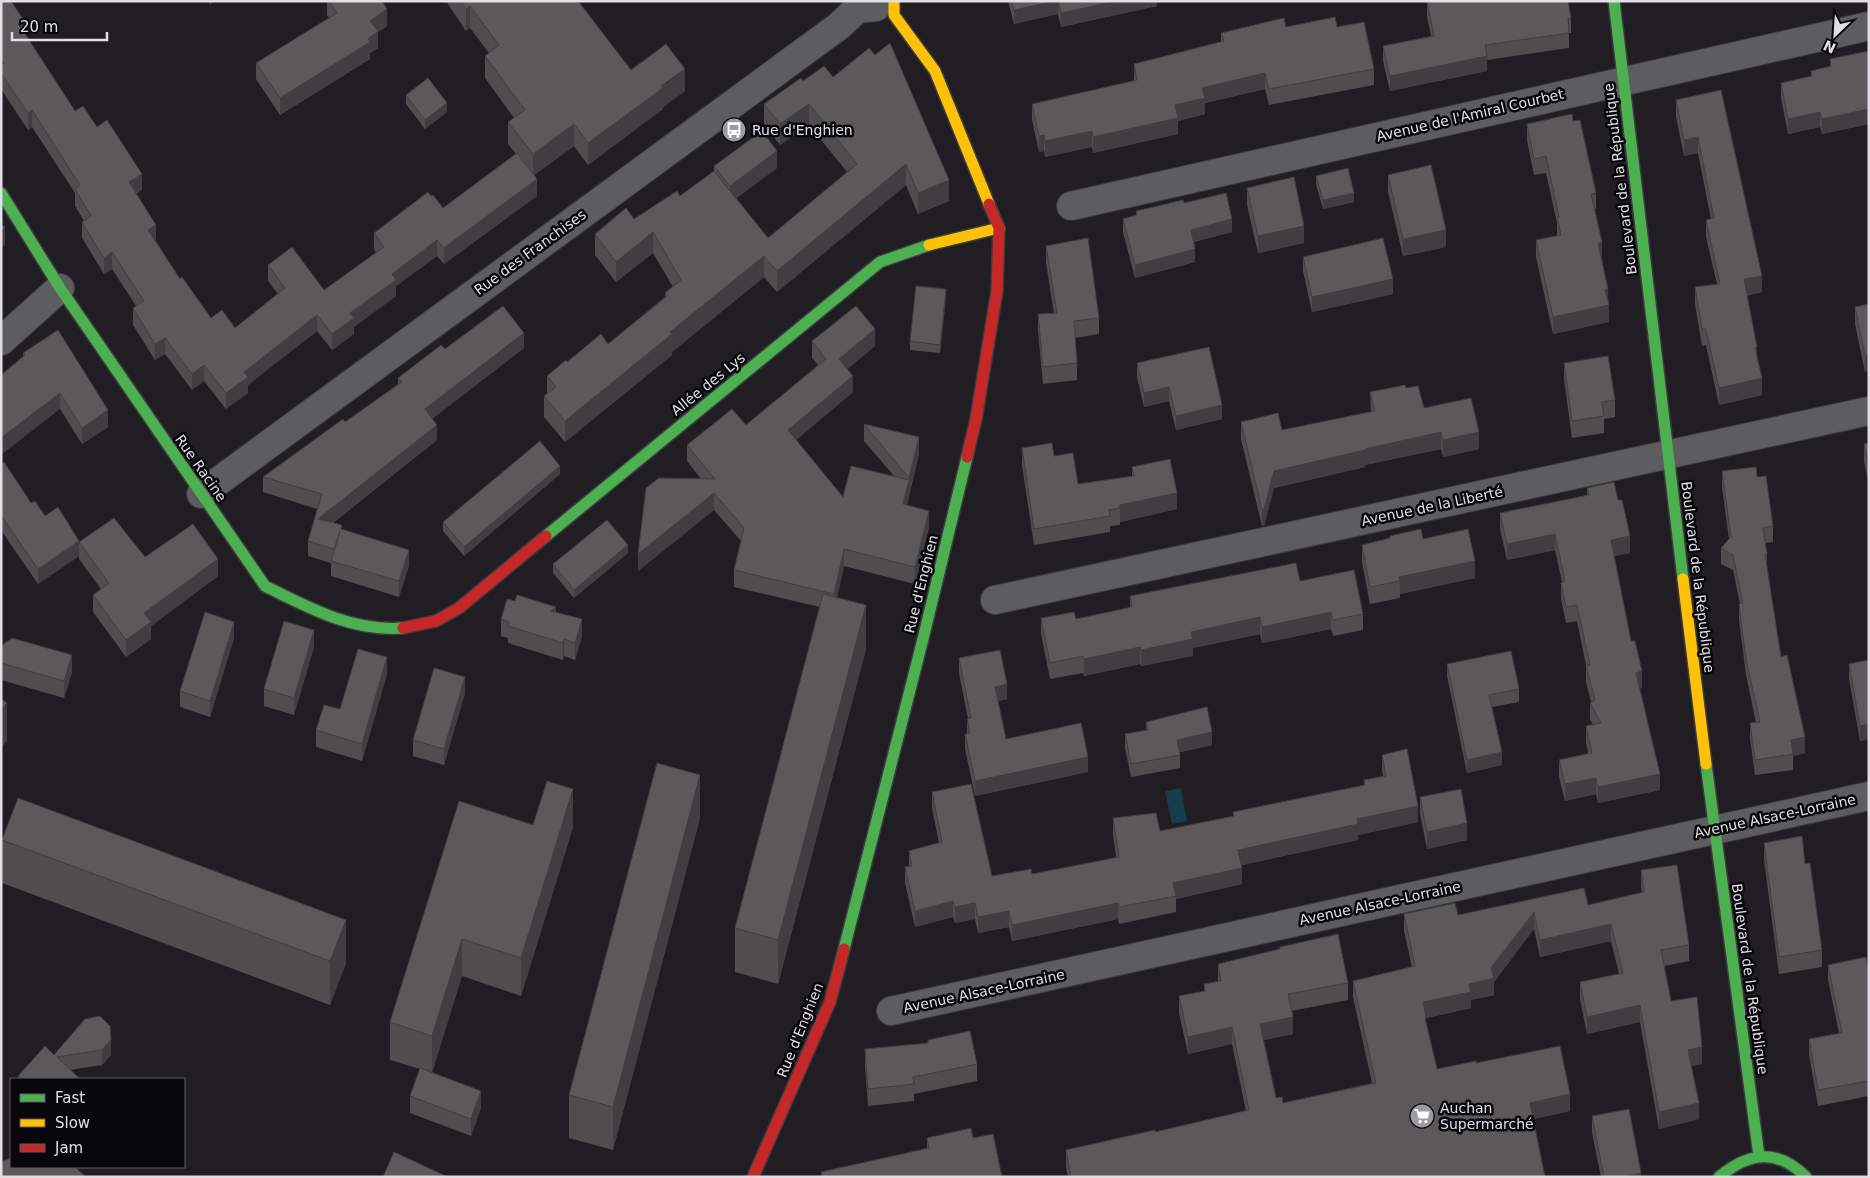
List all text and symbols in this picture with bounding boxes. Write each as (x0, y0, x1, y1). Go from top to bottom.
scale bar (12, 10, 108, 42)
north arrow (1810, 10, 1860, 60)
text: 20 m (20, 18, 58, 36)
text: N (1821, 37, 1838, 57)
street label: Boulevard de la République (1600, 82, 1640, 276)
street label: Avenue de l'Amiral Courbet (1375, 86, 1566, 144)
bus stop icon: Rue d'Enghien (721, 117, 747, 143)
place label: Rue d'Enghien (752, 122, 853, 138)
street label: Rue des Franchises (471, 206, 589, 298)
street label: Allée des Lys (668, 349, 748, 419)
street label: Rue Racine (172, 431, 230, 505)
street label: Boulevard de la République (1678, 480, 1718, 674)
street label: Avenue de la Liberté (1360, 483, 1504, 529)
street label: Rue d'Enghien (901, 533, 941, 635)
street label: Avenue Alsace-Lorraine (1693, 791, 1857, 841)
street label: Avenue Alsace-Lorraine (1298, 878, 1462, 928)
street label: Boulevard de la République (1729, 883, 1771, 1075)
street label: Avenue Alsace-Lorraine (902, 966, 1066, 1016)
street label: Rue d'Enghien (774, 980, 826, 1080)
legend (10, 1078, 185, 1168)
text: Fast (55, 1089, 85, 1107)
place label: Auchan Supermarché (1440, 1100, 1534, 1132)
supermarket icon: Auchan Supermarché (1409, 1103, 1435, 1129)
text: Slow (55, 1114, 90, 1132)
text: Jam (54, 1139, 83, 1157)

